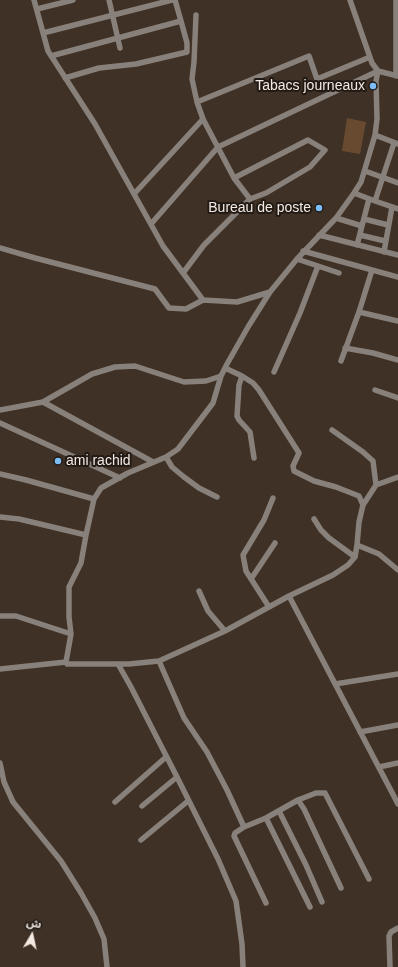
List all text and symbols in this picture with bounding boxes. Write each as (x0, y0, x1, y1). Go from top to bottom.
place label: Tabacs journeaux (255, 78, 365, 94)
marker: Tabacs journeaux (368, 81, 378, 91)
place label: Bureau de poste (208, 200, 311, 216)
marker: Bureau de poste (314, 203, 324, 213)
place label: ami rachid (66, 453, 131, 469)
marker: ami rachid (53, 456, 63, 466)
north arrow (12, 915, 52, 955)
text: ش (25, 916, 42, 930)

